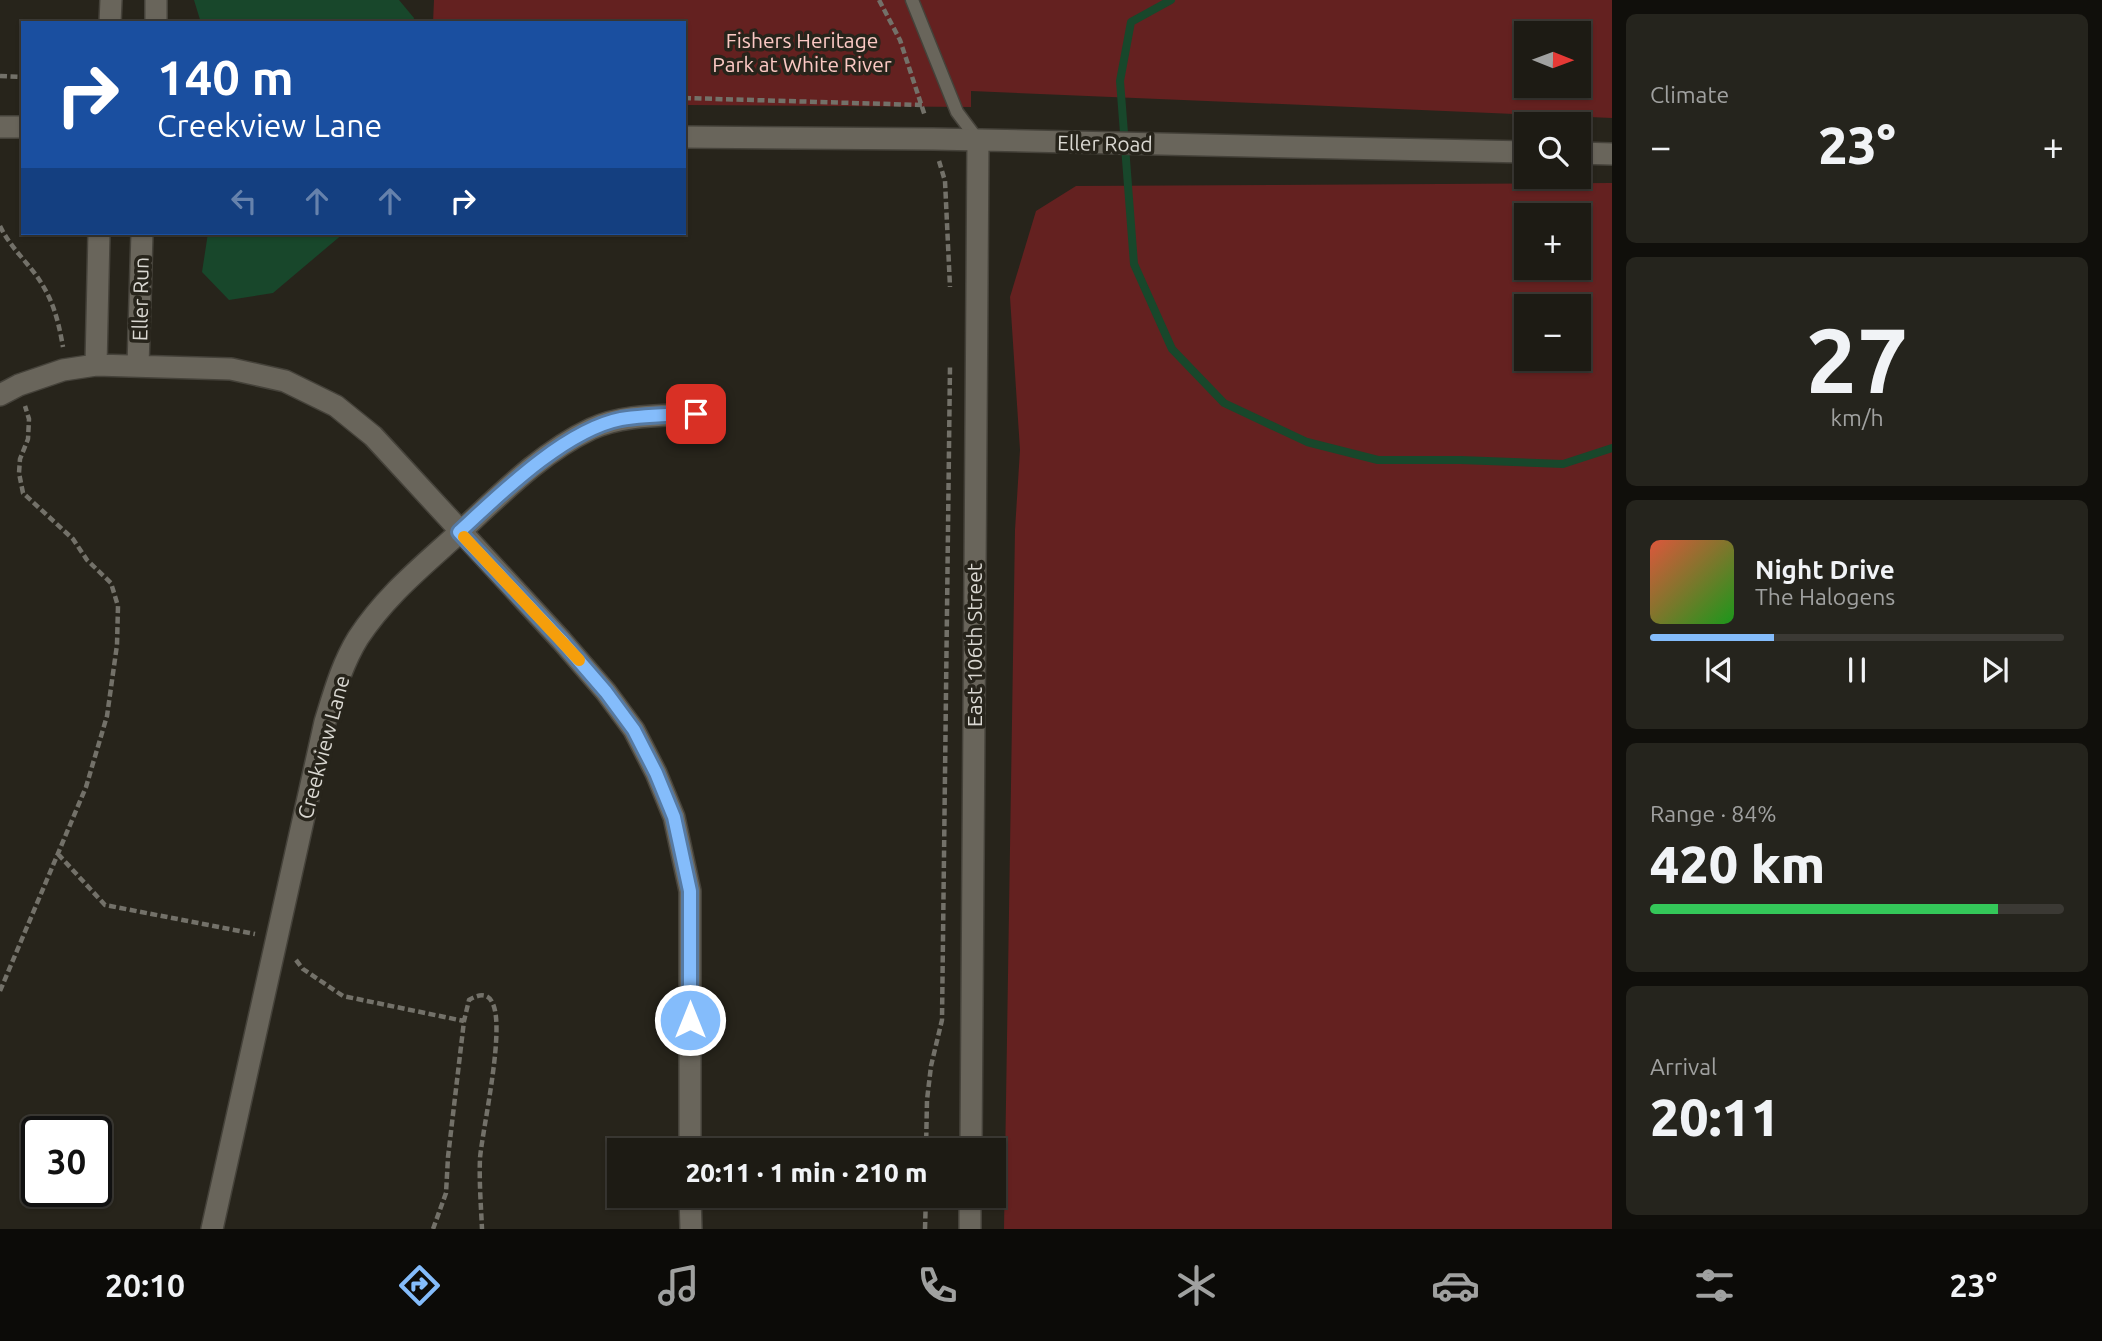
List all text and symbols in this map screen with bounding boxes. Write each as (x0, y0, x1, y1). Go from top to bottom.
north arrow (1514, 21, 1591, 98)
map controls (1514, 21, 1591, 371)
park label: Fishers Heritage Park at White River (712, 28, 892, 76)
icon: right (42, 49, 133, 140)
text: 140 m (157, 49, 294, 104)
text: Climate (1650, 82, 1729, 107)
text: Creekview Lane (157, 107, 382, 143)
button: search (1514, 112, 1591, 189)
text: 23° (1818, 116, 1896, 174)
text: − (1650, 125, 1671, 167)
text: + (2043, 125, 2064, 167)
street label: Eller Road (1057, 130, 1153, 156)
icon: left (225, 182, 263, 220)
icon: ahead (298, 182, 336, 220)
icon: ahead (371, 182, 409, 220)
icon: right (444, 182, 482, 220)
button: + (1514, 203, 1591, 280)
street label: Eller Run (127, 257, 153, 341)
button: − (1514, 294, 1591, 371)
text: 27 (1806, 308, 1908, 410)
pin (666, 384, 726, 444)
icon: arrive (677, 395, 715, 433)
text: km/h (1830, 405, 1884, 430)
text: Night Drive (1755, 555, 1895, 584)
street label: East 106th Street (962, 563, 986, 727)
text: The Halogens (1755, 584, 1895, 609)
icon: previous (1700, 651, 1738, 689)
icon: pause (1838, 651, 1876, 689)
icon: next (1976, 651, 2014, 689)
street label: Creekview Lane (292, 673, 354, 821)
text: Range · 84% (1650, 801, 1777, 826)
text: 420 km (1650, 835, 1825, 893)
position arrow (653, 983, 727, 1057)
text: Arrival (1650, 1054, 1717, 1079)
text: 20:11 (1650, 1088, 1780, 1146)
speed limit sign: 30 (21, 1116, 112, 1207)
text: 20:11 · 1 min · 210 m (686, 1158, 927, 1187)
icon: directions (395, 1261, 444, 1310)
icon: music (654, 1261, 703, 1310)
icon: phone (913, 1261, 962, 1310)
icon: climate (1172, 1261, 1221, 1310)
icon: car (1431, 1261, 1480, 1310)
icon: filters (1690, 1261, 1739, 1310)
text: 20:10 (105, 1267, 185, 1303)
text: 23° (1950, 1267, 1997, 1303)

